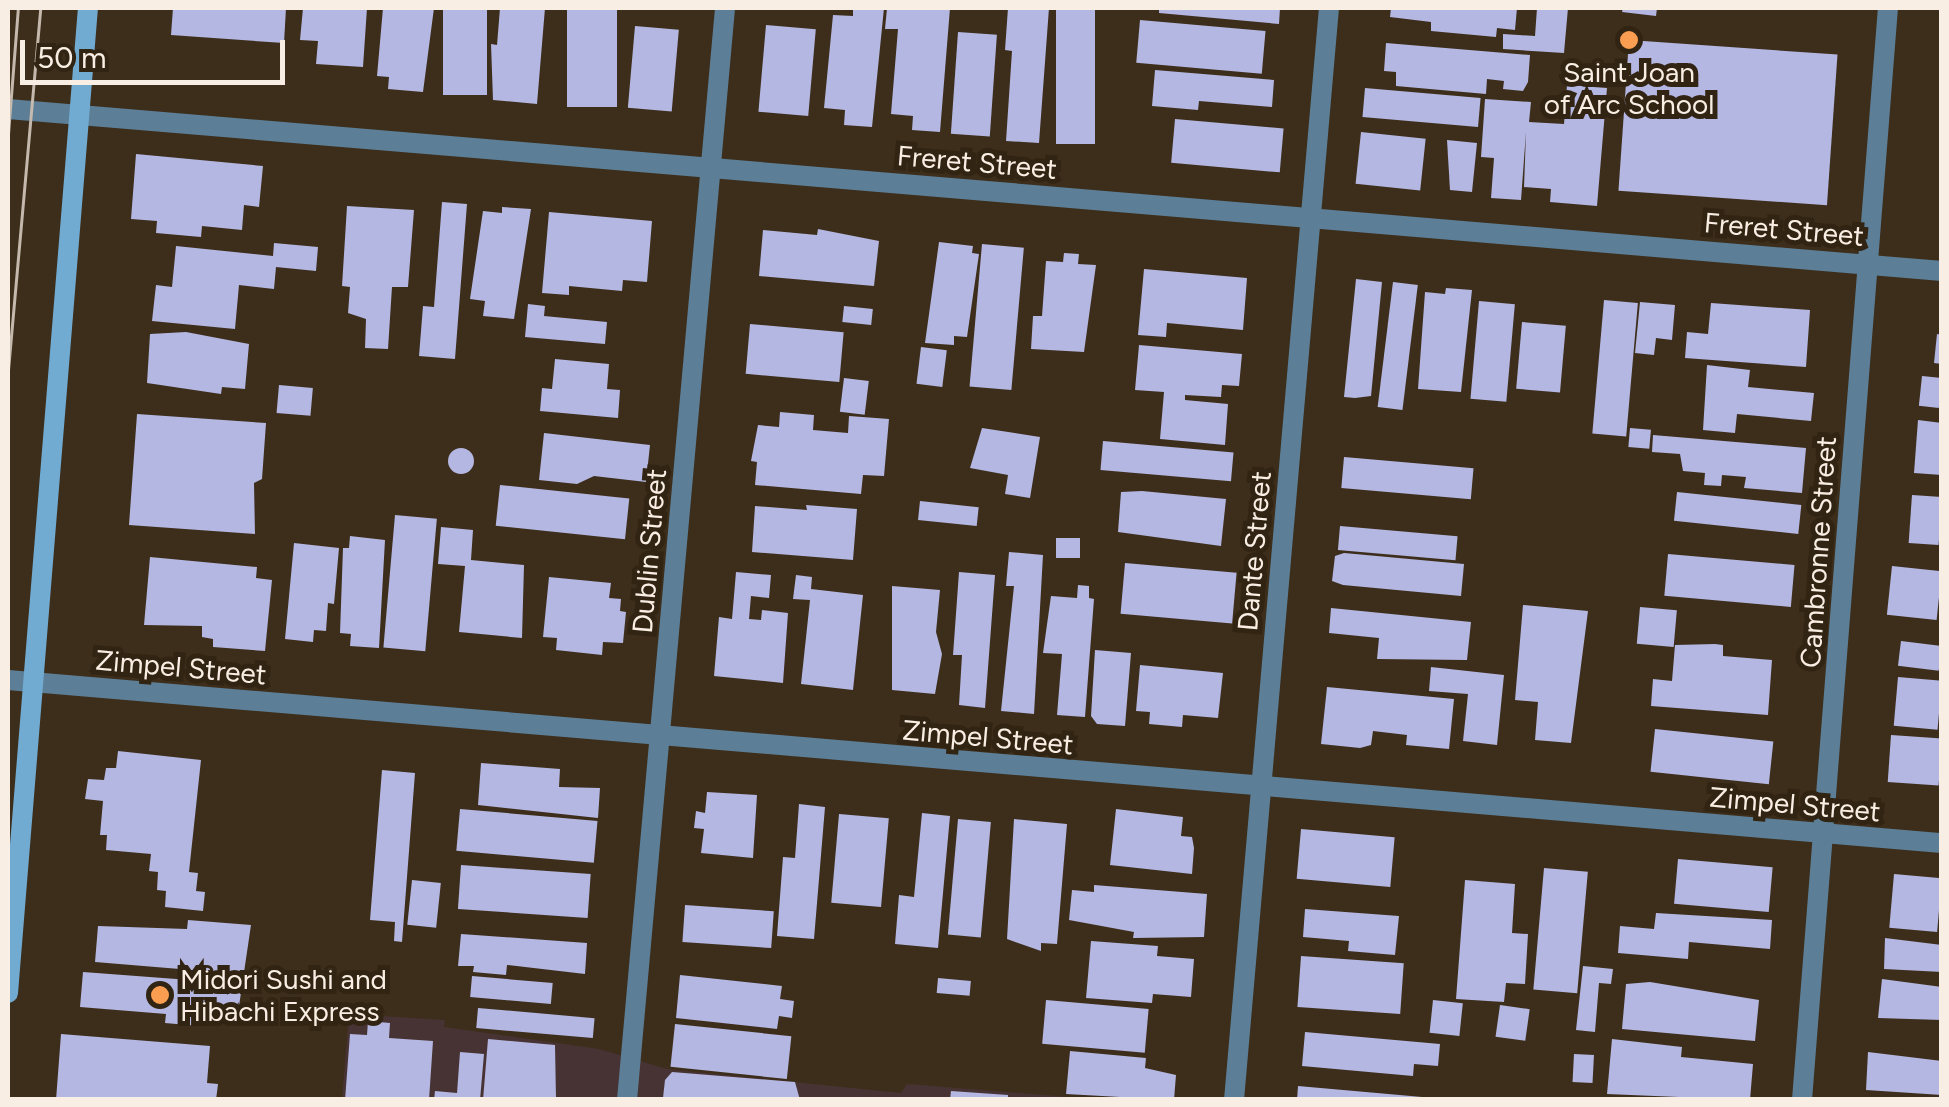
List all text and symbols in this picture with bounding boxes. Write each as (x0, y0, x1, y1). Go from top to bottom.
scale bar (25, 20, 290, 82)
marker: Saint Joan of Arc School (1618, 29, 1640, 51)
text: 50 m (37, 39, 106, 76)
place label: Saint Joan of Arc School (1544, 55, 1714, 121)
street label: Freret Street (896, 138, 1058, 186)
street label: Freret Street (1703, 205, 1865, 253)
street label: Cambronne Street (1793, 435, 1843, 669)
street label: Dublin Street (625, 467, 673, 635)
street label: Dante Street (1230, 470, 1278, 632)
street label: Zimpel Street (94, 643, 268, 691)
street label: Zimpel Street (901, 713, 1075, 761)
street label: Zimpel Street (1708, 780, 1882, 828)
place label: Midori Sushi and Hibachi Express (180, 962, 387, 1028)
marker: Midori Sushi and Hibachi Express (149, 984, 171, 1006)

